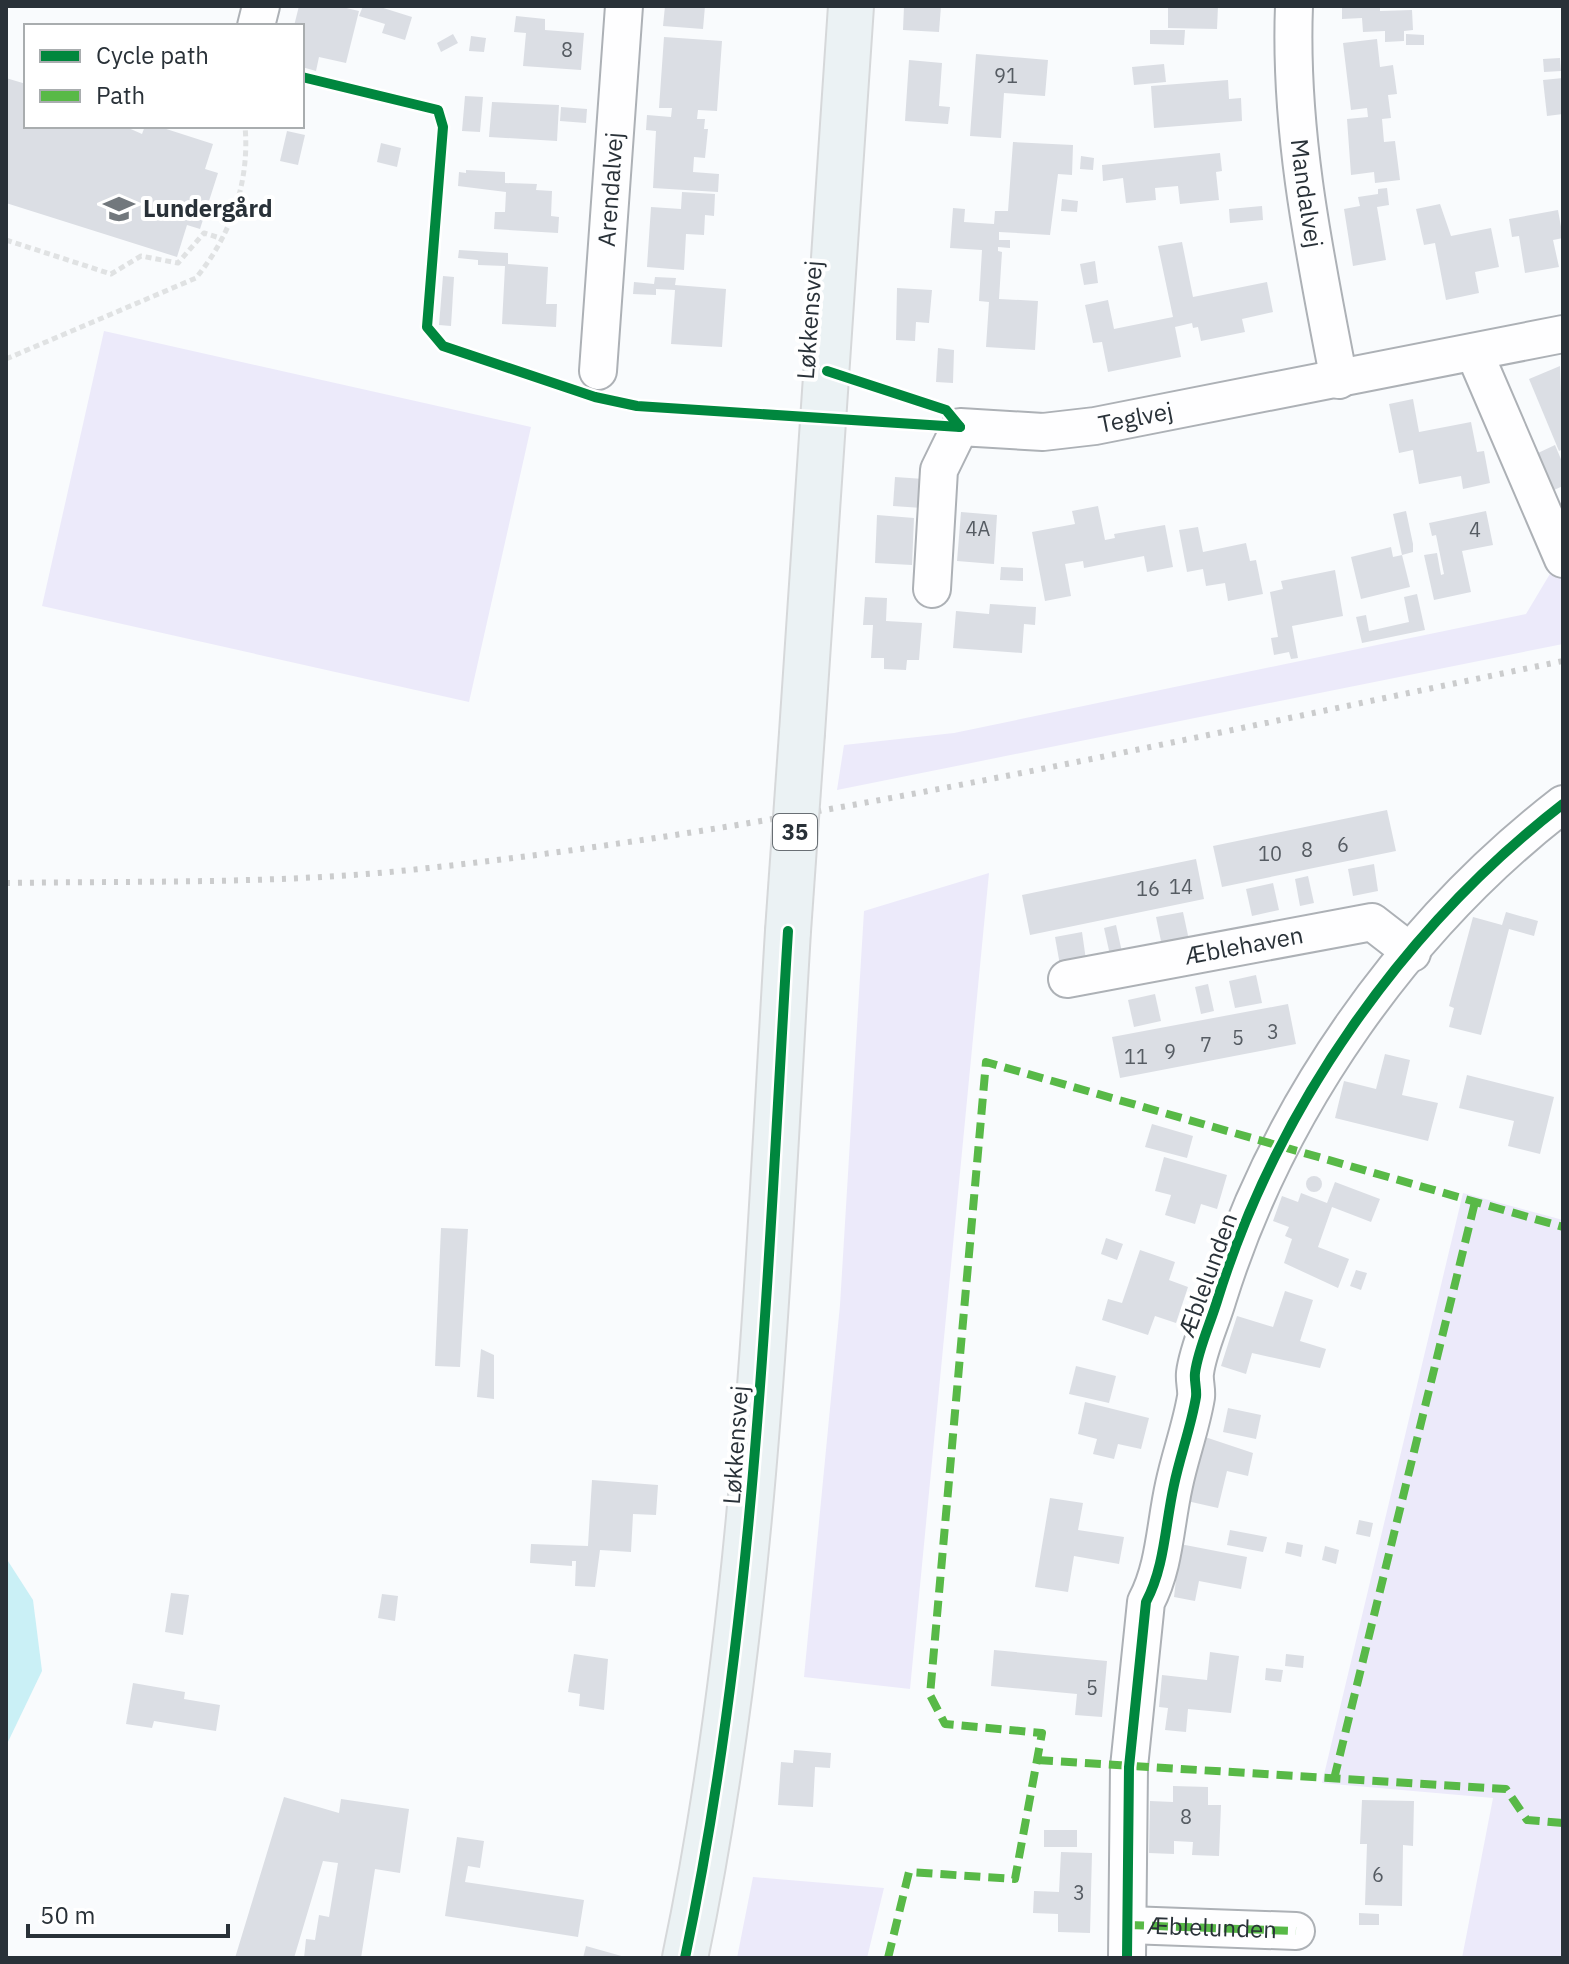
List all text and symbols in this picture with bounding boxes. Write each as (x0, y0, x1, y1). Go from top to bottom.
legend (24, 24, 304, 128)
house number: 8 (561, 36, 573, 63)
text: Cycle path (96, 39, 209, 71)
house number: 91 (994, 62, 1018, 89)
text: Path (96, 79, 145, 111)
street label: Arendalvej (590, 131, 630, 248)
street label: Mandalvej (1284, 137, 1331, 250)
school or university icon: Lundergård (102, 192, 136, 226)
place label: Lundergård (143, 192, 273, 224)
street label: Løkkensvej (789, 259, 829, 381)
street label: Teglvej (1096, 394, 1175, 440)
house number: 4A (966, 515, 991, 542)
house number: 4 (1469, 516, 1481, 543)
road number: 35 (773, 814, 817, 850)
house number: 6 (1337, 831, 1349, 858)
house number: 8 (1301, 836, 1313, 863)
house number: 10 (1258, 840, 1282, 867)
house number: 14 (1169, 873, 1193, 900)
house number: 16 (1136, 875, 1160, 902)
street label: Æblehaven (1182, 918, 1306, 972)
house number: 3 (1267, 1018, 1279, 1045)
house number: 5 (1232, 1024, 1244, 1051)
house number: 7 (1200, 1031, 1212, 1058)
house number: 9 (1164, 1038, 1176, 1065)
house number: 11 (1124, 1043, 1148, 1070)
street label: Æblelunden (1170, 1208, 1244, 1341)
street label: Løkkensvej (715, 1384, 755, 1506)
house number: 5 (1086, 1674, 1098, 1701)
house number: 8 (1180, 1803, 1192, 1830)
house number: 6 (1372, 1861, 1384, 1888)
house number: 3 (1073, 1879, 1085, 1906)
scale bar (28, 1888, 228, 1938)
text: 50 m (40, 1899, 95, 1931)
street label: Æblelunden (1146, 1909, 1278, 1945)

